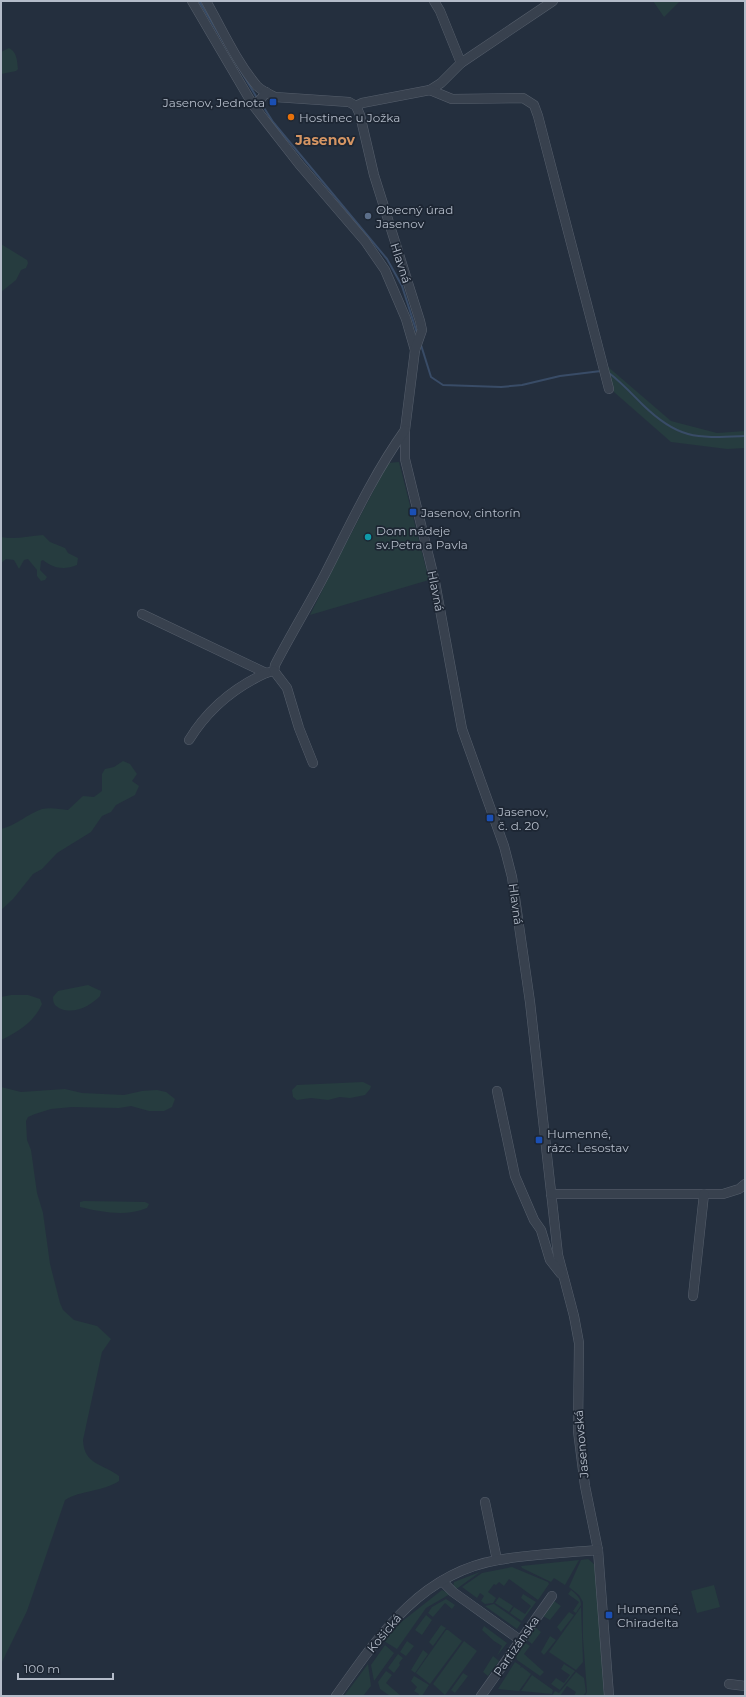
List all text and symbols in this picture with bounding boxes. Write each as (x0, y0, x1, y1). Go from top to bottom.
place label: Jasenov, Jednota (162, 95, 265, 110)
marker: Jasenov, Jednota (268, 97, 278, 107)
place label: Hostinec u Jožka (299, 110, 400, 125)
marker: Hostinec u Jožka (286, 112, 296, 122)
district label: Jasenov (294, 131, 355, 149)
place label: Obecný úrad Jasenov (375, 202, 453, 231)
marker: Obecný úrad Jasenov (363, 211, 373, 221)
street label: Hlavná (387, 241, 415, 285)
place label: Jasenov, cintorín (420, 505, 521, 520)
marker: Jasenov, cintorín (408, 507, 418, 517)
place label: Dom nádeje sv.Petra a Pavla (376, 523, 468, 552)
marker: Dom nádeje sv.Petra a Pavla (363, 532, 373, 542)
street label: Hlavná (425, 569, 447, 613)
place label: Jasenov, č. d. 20 (497, 804, 548, 833)
marker: Jasenov, č. d. 20 (485, 813, 495, 823)
street label: Hlavná (506, 882, 526, 926)
place label: Humenné, rázc. Lesostav (547, 1126, 629, 1155)
marker: Humenné, rázc. Lesostav (534, 1135, 544, 1145)
street label: Jasenovská (571, 1409, 592, 1480)
place label: Humenné, Chiradelta (617, 1601, 681, 1630)
marker: Humenné, Chiradelta (604, 1610, 614, 1620)
street label: Košická (364, 1611, 404, 1655)
street label: Partizánska (490, 1613, 542, 1679)
scale bar (18, 1655, 113, 1681)
text: 100 m (24, 1661, 60, 1676)

